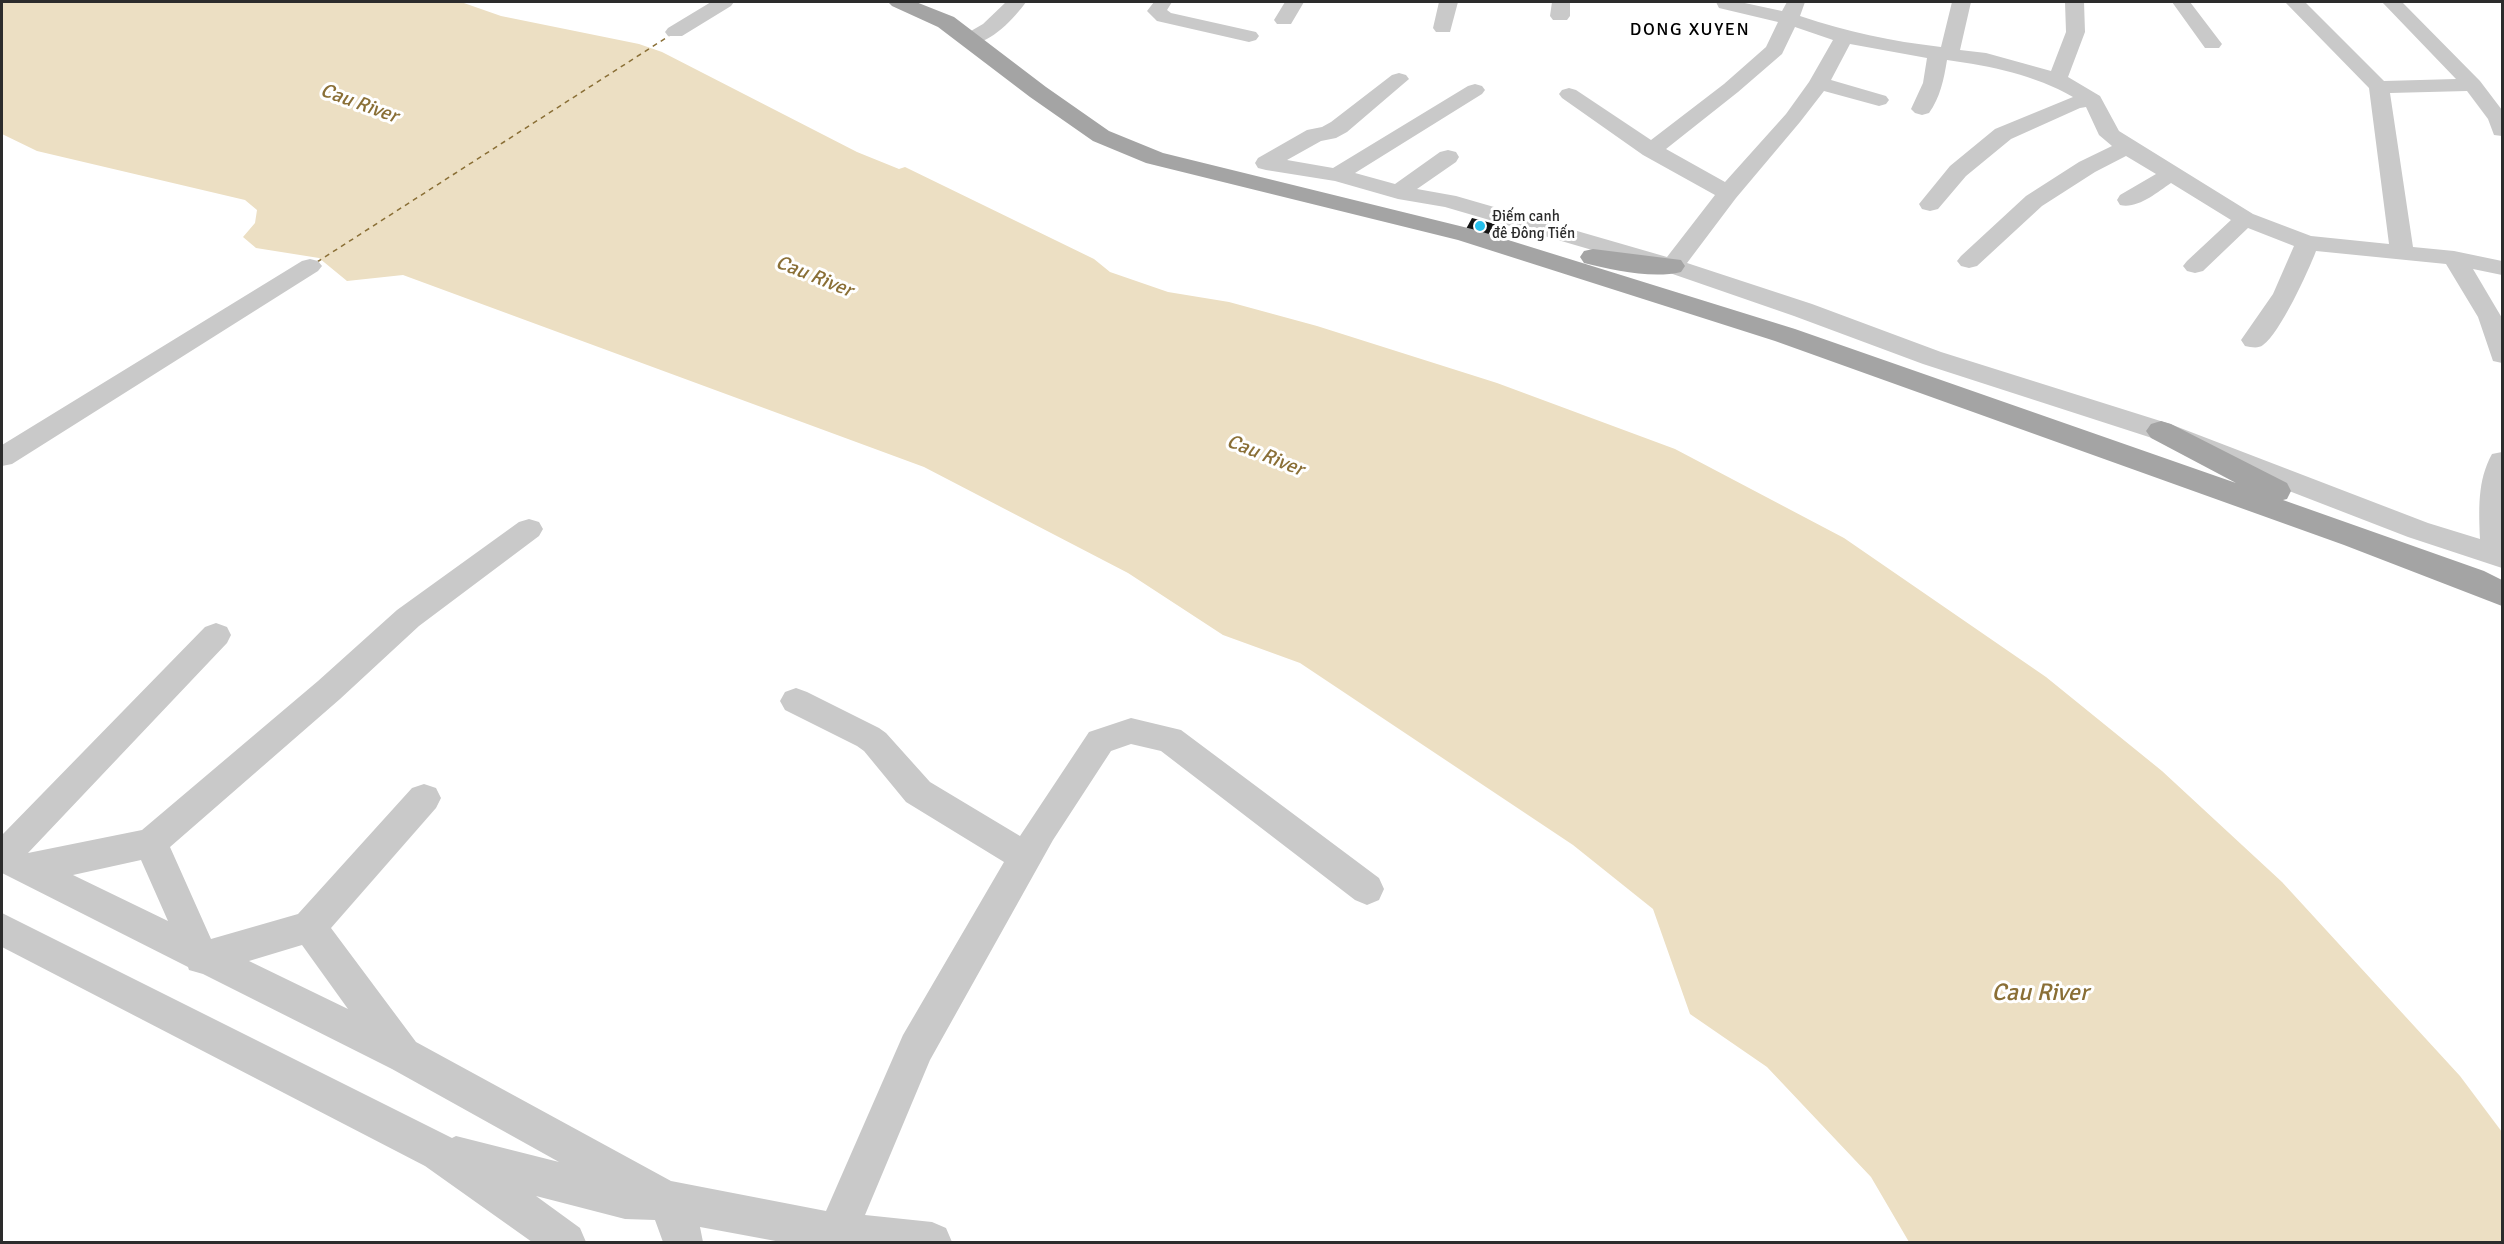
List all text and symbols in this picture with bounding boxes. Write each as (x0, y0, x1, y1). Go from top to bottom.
district label: DONG XUYEN (1630, 19, 1750, 41)
water label: Cau River (317, 79, 401, 129)
place label: Điếm canh đê Đông Tiến (1492, 208, 1575, 243)
marker: Điếm canh đê Đông Tiến (1473, 219, 1487, 233)
water label: Cau River (772, 251, 856, 303)
water label: Cau River (1223, 430, 1307, 482)
water label: Cau River (1991, 980, 2089, 1008)

